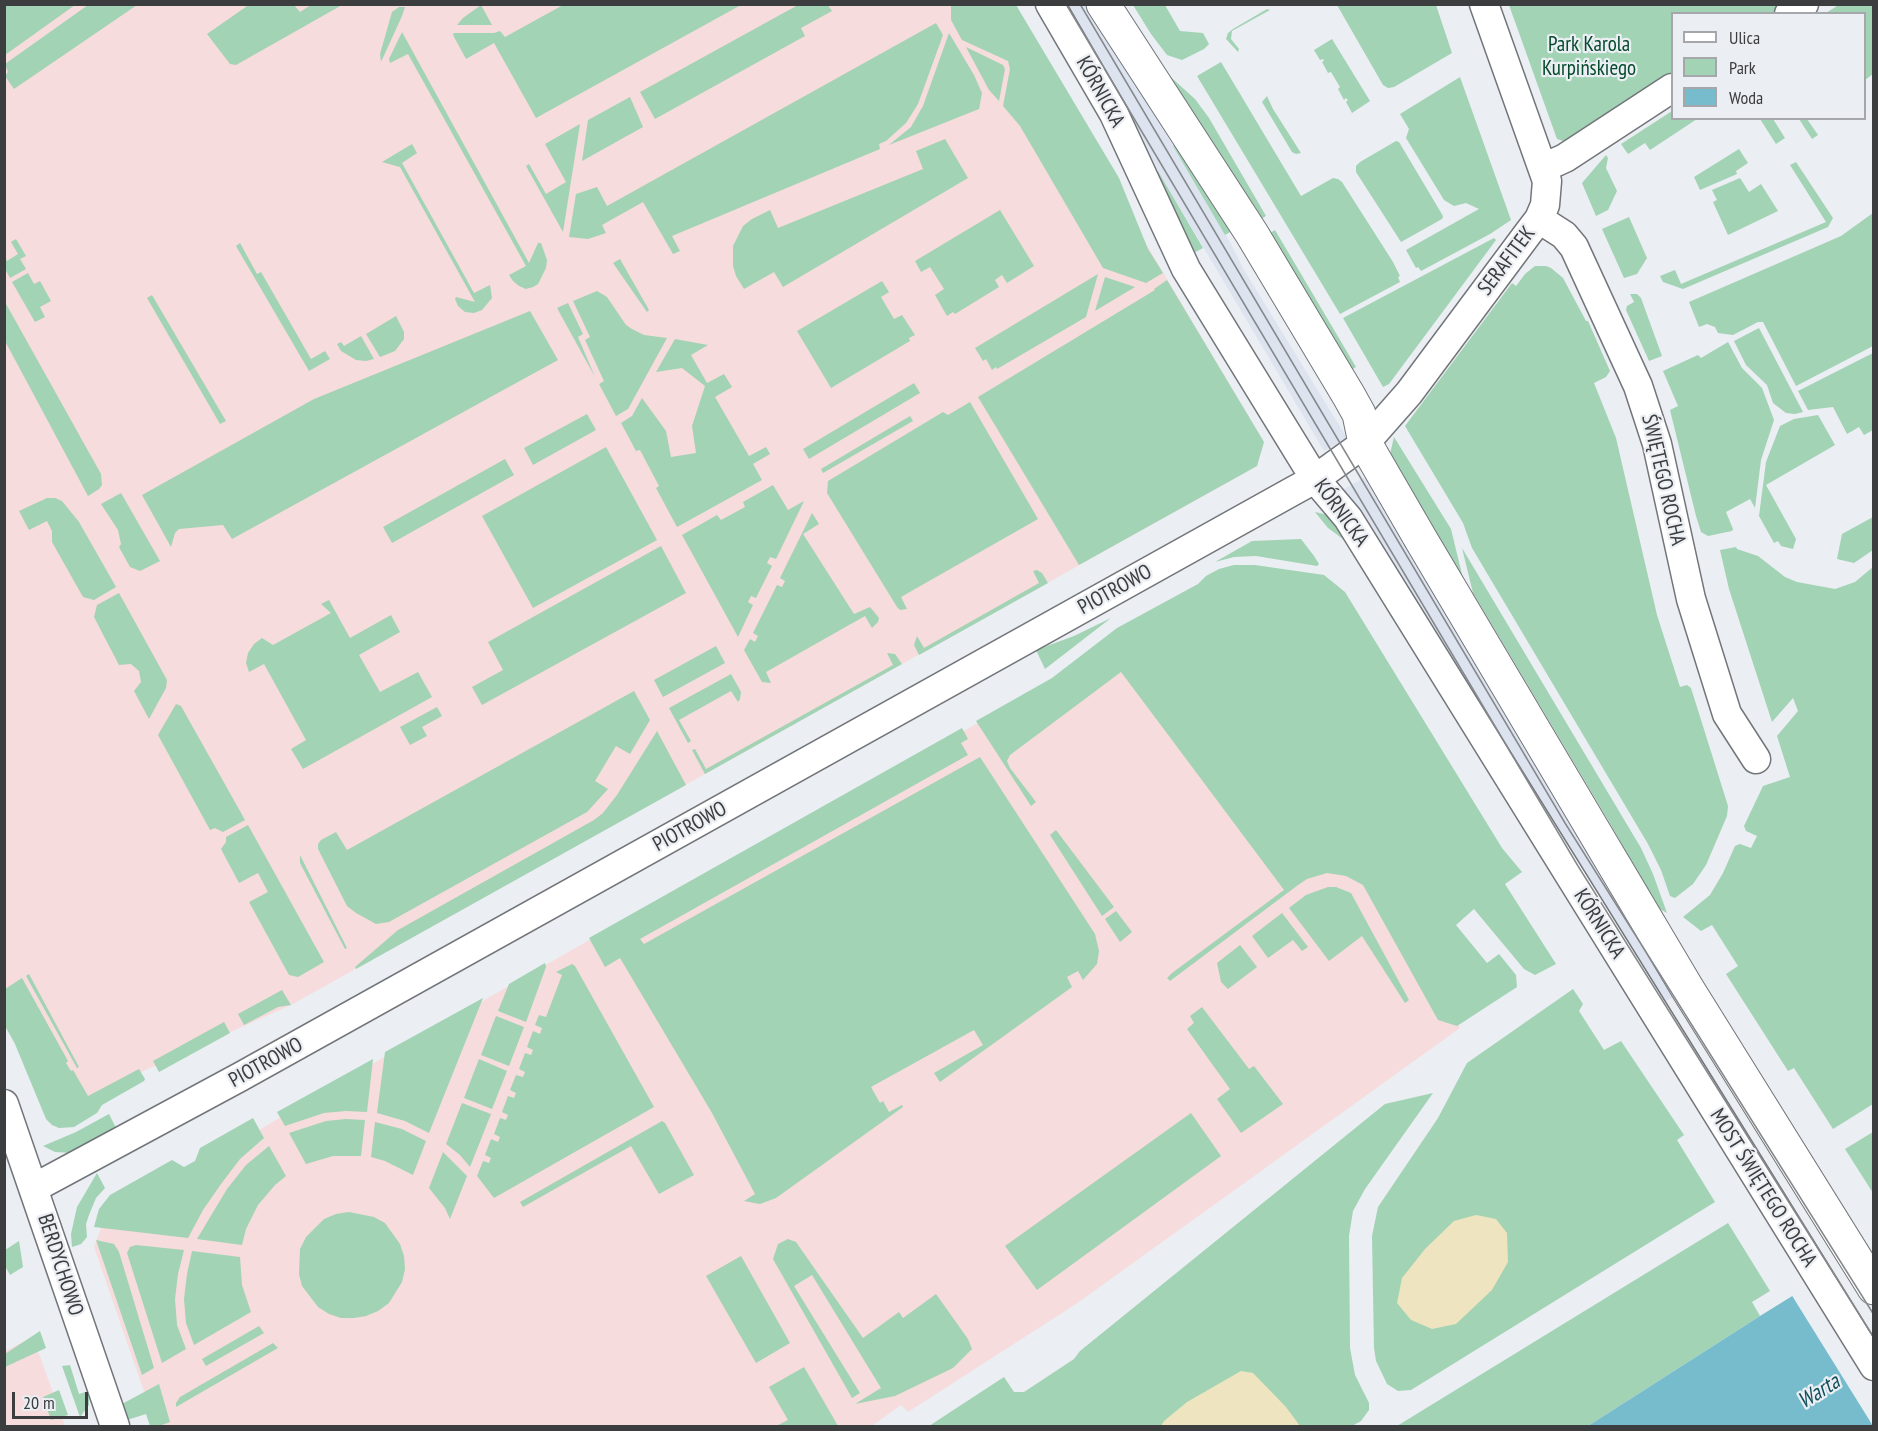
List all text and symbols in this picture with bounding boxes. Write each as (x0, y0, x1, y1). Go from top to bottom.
legend (1671, 12, 1866, 120)
text: Ulica (1729, 26, 1760, 49)
park label: Park Karola Kurpińskiego (1542, 32, 1636, 82)
street label: KÓRNICKA (1070, 52, 1130, 132)
text: Park (1729, 56, 1756, 79)
text: Woda (1729, 86, 1763, 109)
street label: SERAFITEK (1473, 222, 1541, 300)
street label: ŚWIĘTEGO ROCHA (1636, 412, 1690, 548)
street label: KÓRNICKA (1308, 474, 1374, 552)
street label: PIOTROWO (1074, 559, 1156, 621)
street label: PIOTROWO (649, 796, 731, 858)
street label: KÓRNICKA (1568, 885, 1630, 963)
street label: PIOTROWO (225, 1032, 307, 1094)
street label: MOST ŚWIĘTEGO ROCHA (1704, 1104, 1822, 1272)
street label: BERDYCHOWO (32, 1211, 88, 1319)
water label: Warta (1793, 1369, 1845, 1415)
scale bar (15, 1380, 92, 1418)
text: 20 m (23, 1391, 55, 1414)

